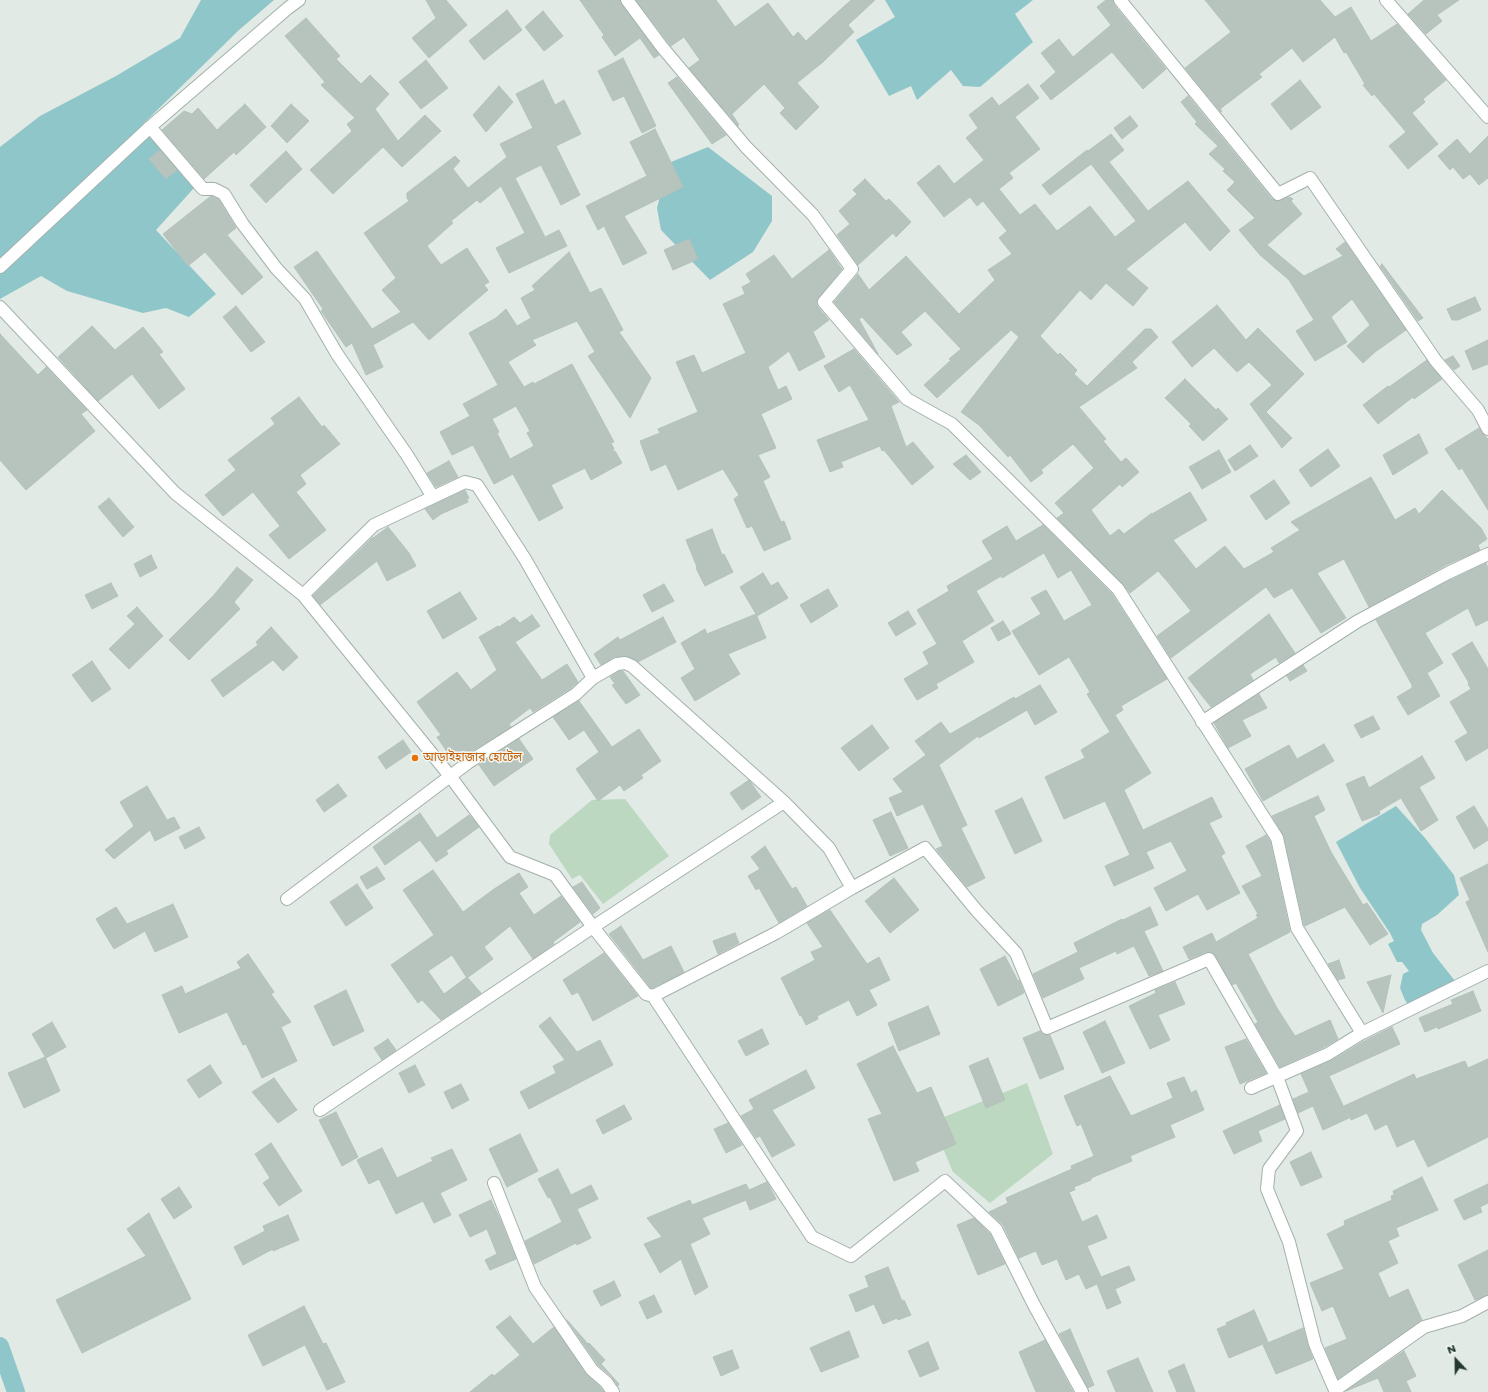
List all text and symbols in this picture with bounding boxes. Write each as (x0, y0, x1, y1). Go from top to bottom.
place label: আড়াইহাজার হোটেল (423, 751, 522, 765)
marker: আড়াইহাজার হোটেল (410, 753, 420, 763)
north arrow (1436, 1340, 1476, 1380)
text: N (1445, 1340, 1458, 1358)

